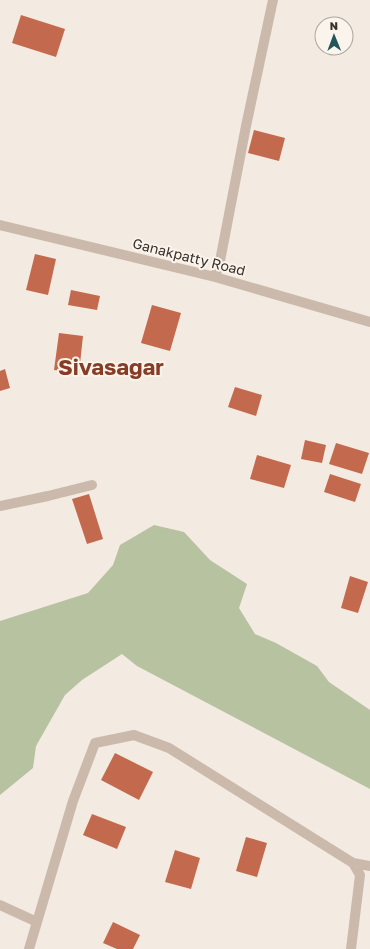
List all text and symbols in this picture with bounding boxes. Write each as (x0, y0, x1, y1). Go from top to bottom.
north arrow (314, 16, 354, 56)
text: N (330, 19, 338, 32)
street label: Ganakpatty Road (131, 234, 247, 279)
district label: Sivasagar (58, 353, 164, 380)

